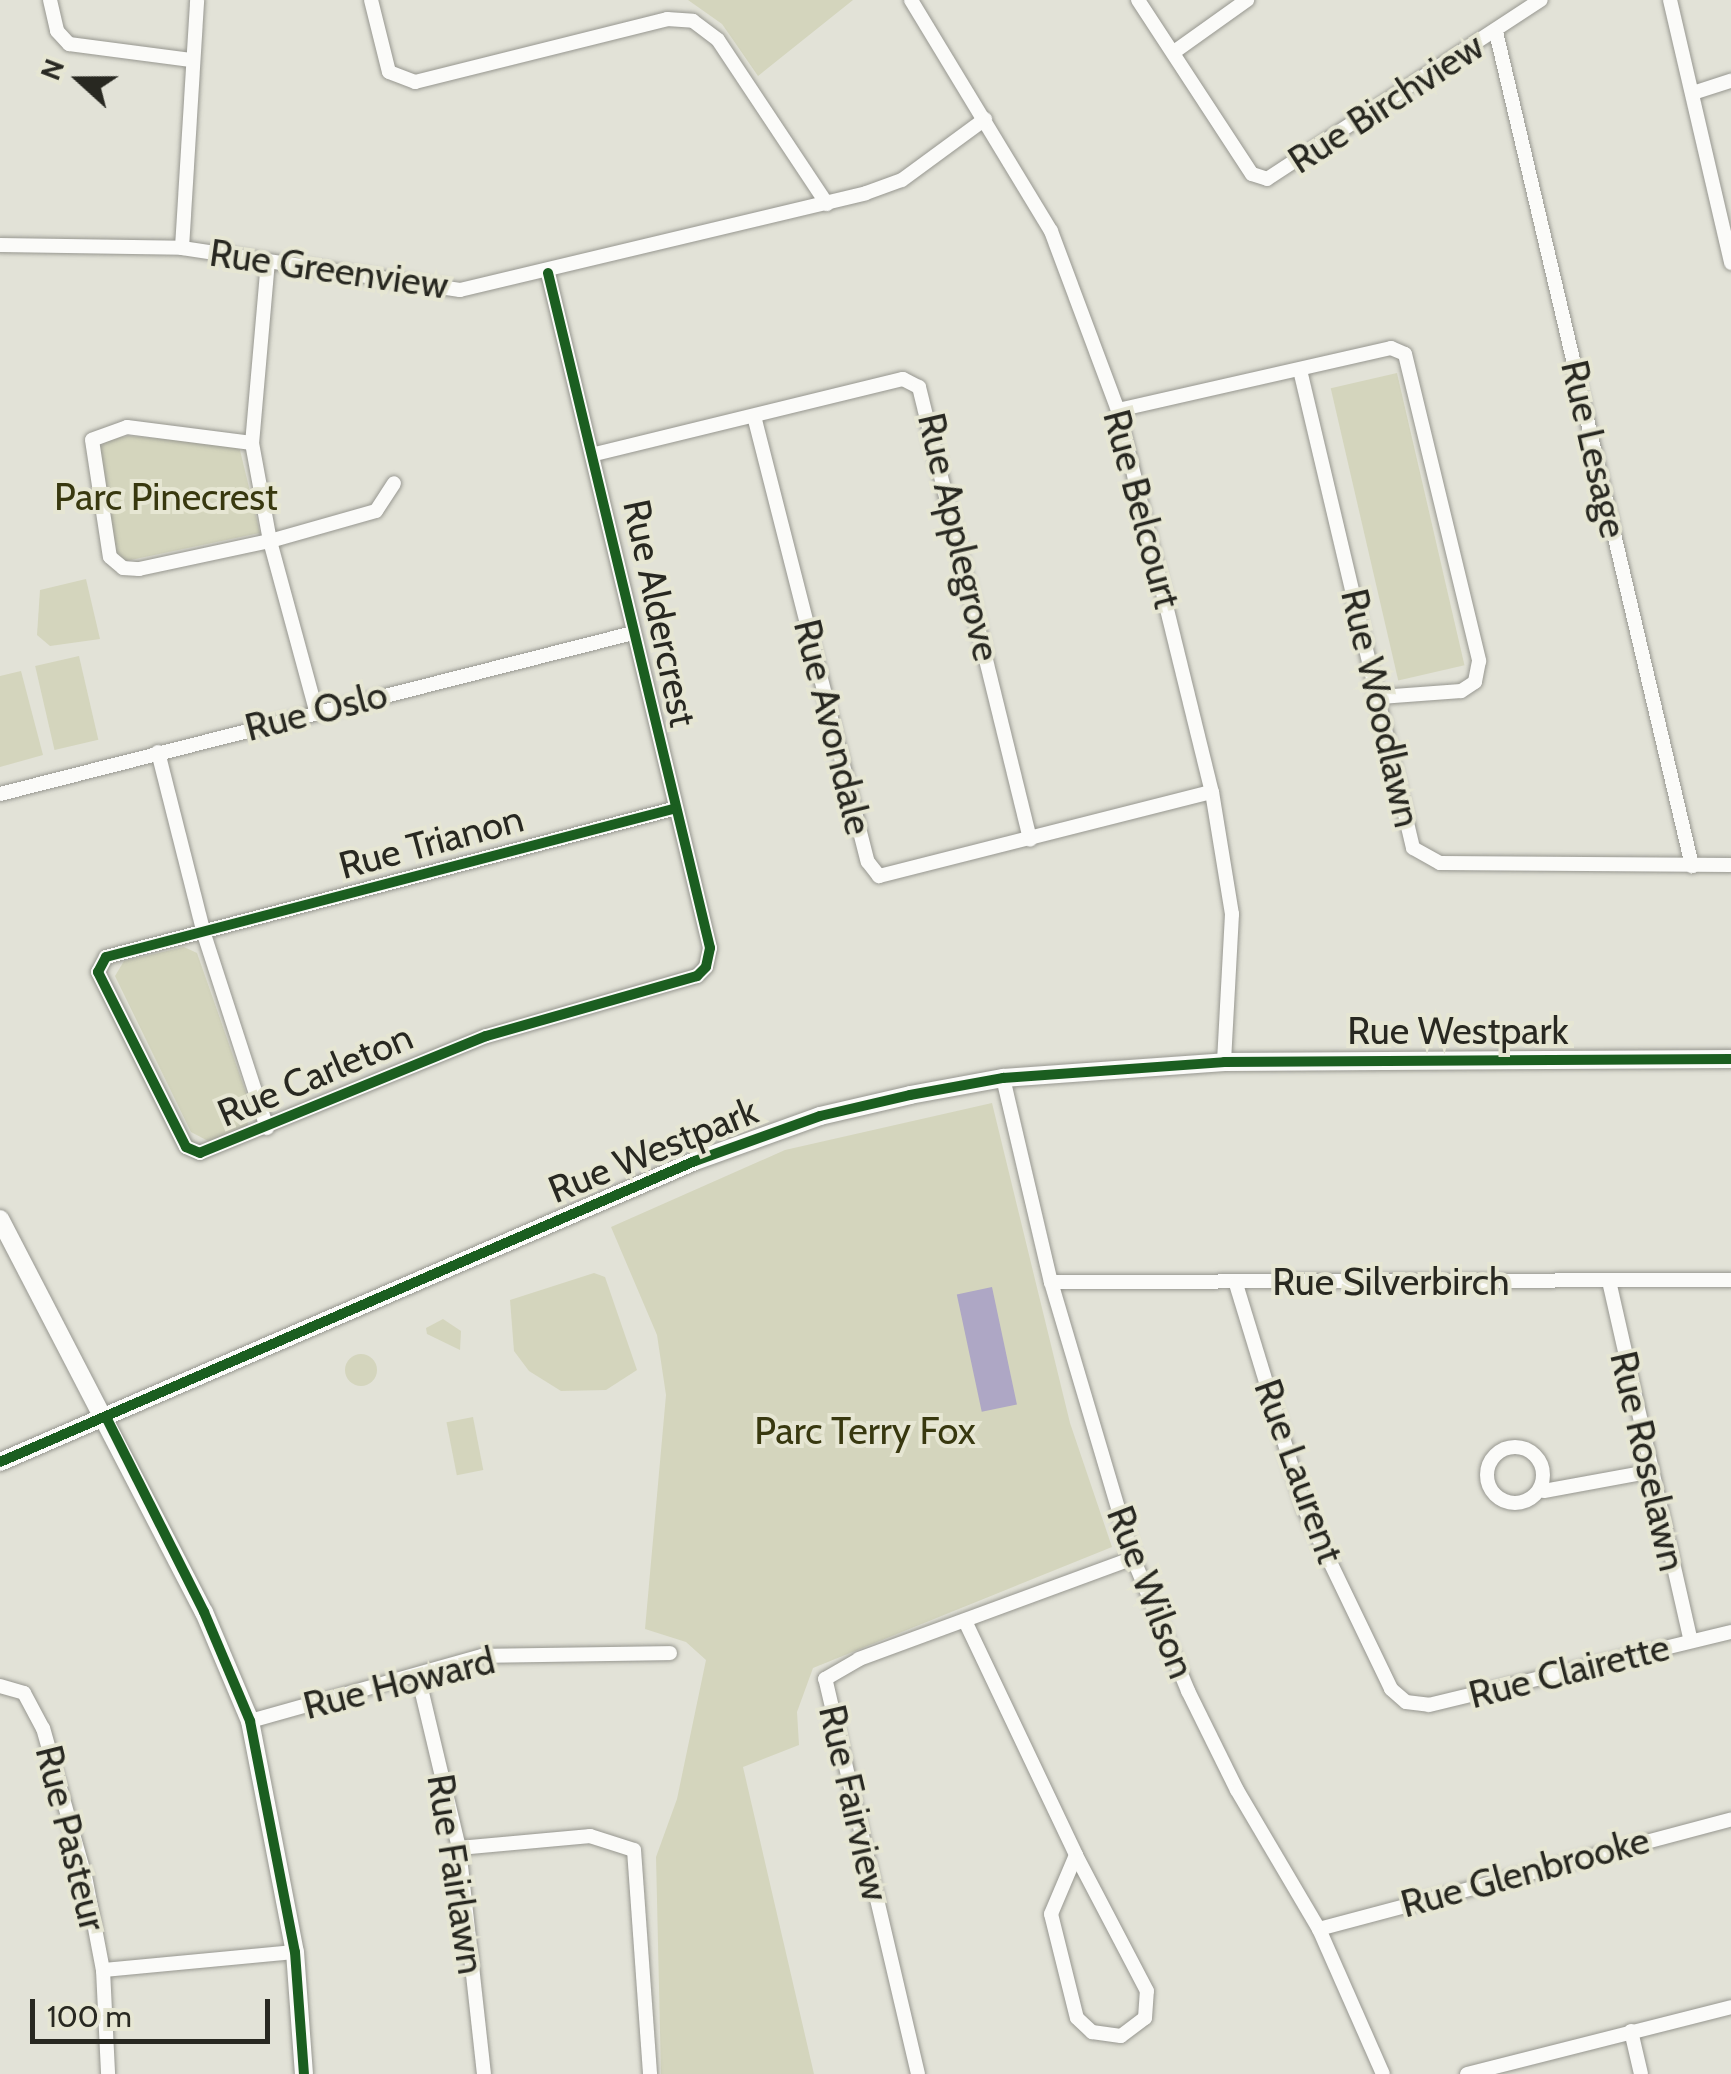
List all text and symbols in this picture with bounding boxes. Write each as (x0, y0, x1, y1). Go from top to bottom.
street label: Rue Birchview (1280, 23, 1492, 183)
north arrow (30, 30, 130, 130)
text: N (33, 54, 71, 85)
street label: Rue Greenview (207, 230, 451, 308)
street label: Rue Lesage (1551, 356, 1637, 542)
street label: Rue Belcourt (1094, 405, 1190, 613)
street label: Rue Applegrove (908, 409, 1010, 665)
park label: Parc Pinecrest (54, 474, 278, 520)
street label: Rue Aldercrest (614, 495, 706, 731)
street label: Rue Woodlawn (1331, 584, 1431, 832)
street label: Rue Avondale (784, 615, 882, 839)
street label: Rue Oslo (240, 671, 392, 751)
street label: Rue Trianon (334, 796, 528, 888)
street label: Rue Westpark (1347, 1008, 1569, 1054)
street label: Rue Carleton (211, 1014, 419, 1136)
street label: Rue Westpark (542, 1087, 764, 1213)
street label: Rue Silverbirch (1272, 1259, 1510, 1305)
street label: Rue Roselawn (1601, 1347, 1695, 1575)
street label: Rue Laurent (1245, 1373, 1353, 1569)
park label: Parc Terry Fox (754, 1408, 976, 1454)
street label: Rue Wilson (1097, 1499, 1205, 1685)
street label: Rue Clairette (1464, 1624, 1674, 1718)
street label: Rue Howard (299, 1637, 499, 1729)
street label: Rue Fairview (809, 1700, 899, 1906)
street label: Rue Pasteur (26, 1741, 116, 1935)
street label: Rue Fairlawn (418, 1771, 494, 1977)
street label: Rue Glenbrooke (1396, 1817, 1654, 1927)
scale bar (35, 1979, 275, 2041)
text: 100 m (47, 1998, 132, 2035)

